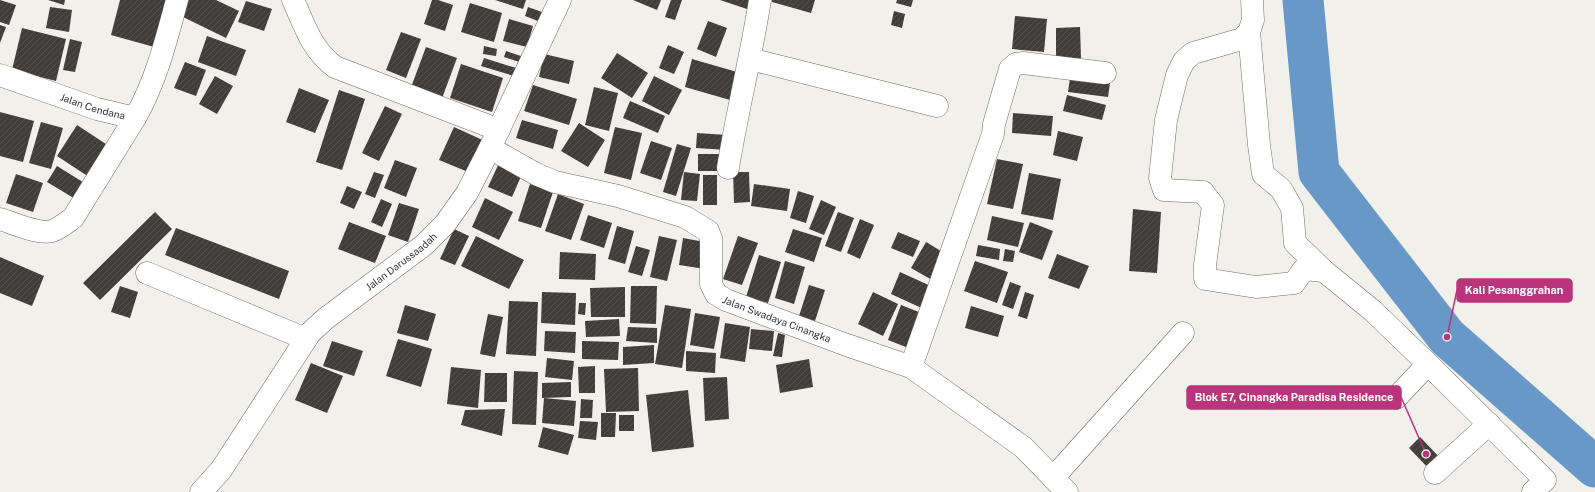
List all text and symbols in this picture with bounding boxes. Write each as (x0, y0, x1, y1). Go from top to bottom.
street label: Jalan Cendana (59, 91, 126, 121)
street label: Jalan Darussaadah (363, 230, 439, 293)
callout: Kali Pesanggrahan (1457, 279, 1572, 302)
text: Kali Pesanggrahan (1465, 284, 1563, 296)
street label: Jalan Swadaya Cinangka (720, 293, 833, 345)
callout: Blok E7, Cinangka Paradisa Residence (1187, 386, 1401, 409)
text: Blok E7, Cinangka Paradisa Residence (1195, 391, 1393, 403)

